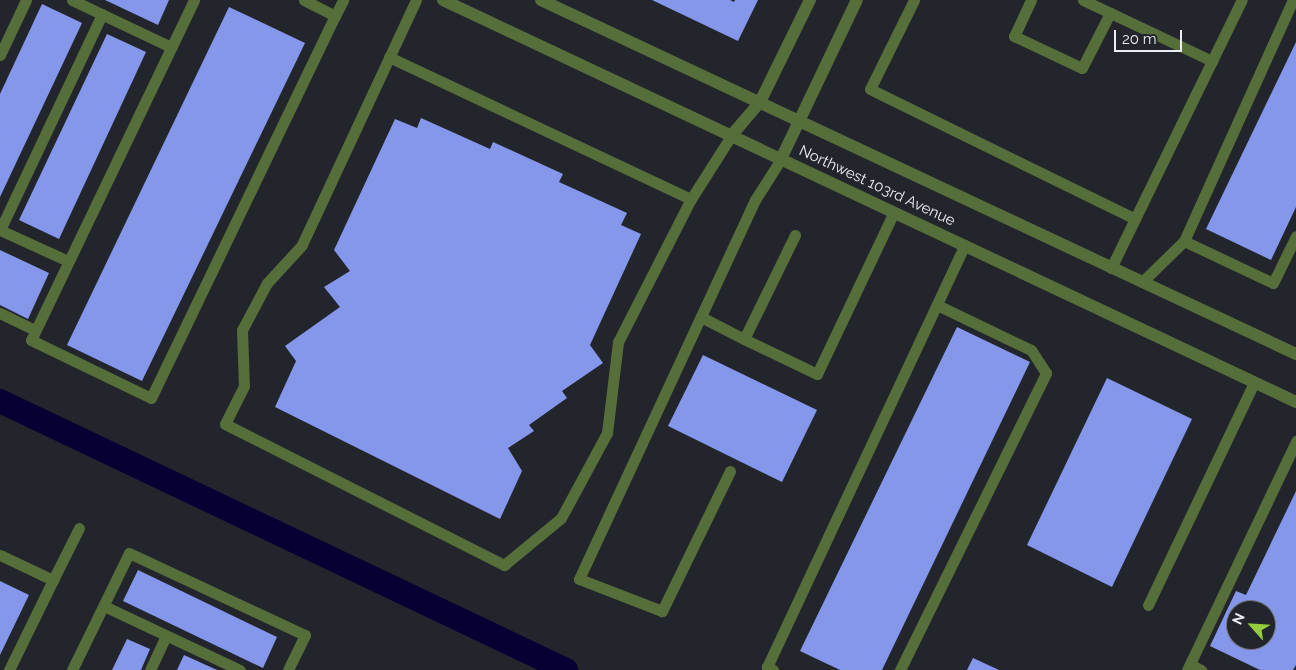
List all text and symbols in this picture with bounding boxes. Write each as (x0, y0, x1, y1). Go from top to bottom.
scale bar (1116, 20, 1184, 52)
text: 20 m (1122, 30, 1157, 48)
street label: Northwest 103rd Avenue (796, 142, 958, 230)
north arrow (1226, 600, 1276, 650)
text: N (1229, 611, 1248, 627)

